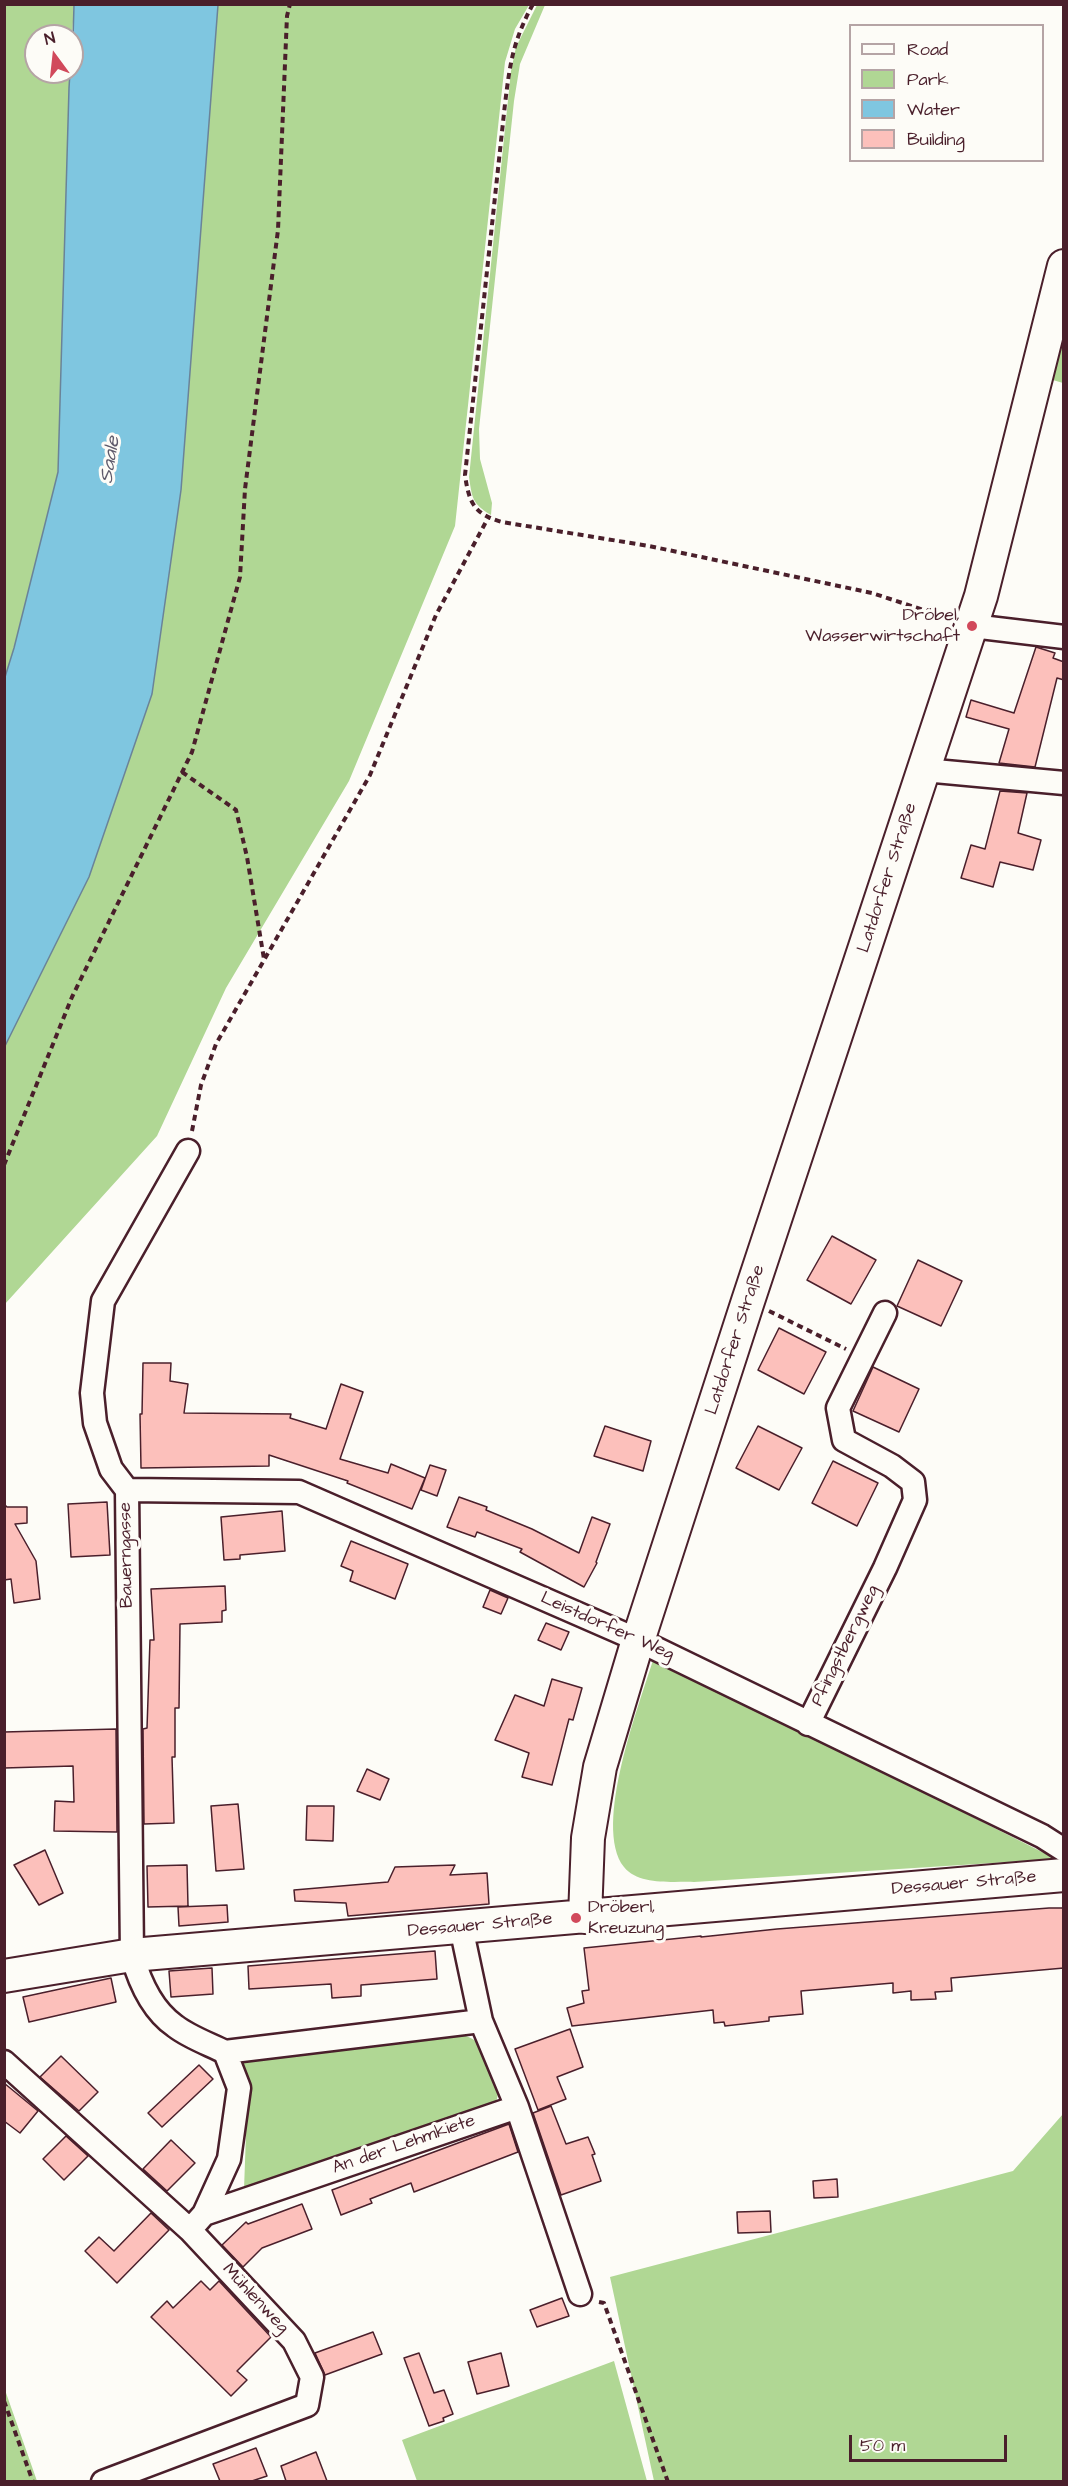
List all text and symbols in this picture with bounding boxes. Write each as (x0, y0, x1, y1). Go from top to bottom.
north arrow (24, 24, 84, 84)
legend (849, 24, 1044, 162)
text: N (42, 27, 58, 50)
text: Road (907, 37, 948, 62)
text: Park (907, 67, 949, 92)
text: Water (907, 97, 960, 122)
text: Building (907, 127, 965, 152)
water label: Saale (95, 435, 127, 485)
place label: Dröbel, Wasserwirtschaft (805, 605, 960, 648)
marker: Dröbel, Wasserwirtschaft (965, 619, 979, 633)
street label: Latdorfer Straße (854, 800, 922, 956)
street label: Latdorfer Straße (702, 1262, 770, 1418)
street label: Bauerngasse (115, 1502, 139, 1608)
street label: Pfingstbergweg (807, 1582, 885, 1710)
street label: Leistdorfer Weg (537, 1588, 677, 1666)
street label: Dessauer Straße (891, 1867, 1037, 1901)
place label: Dröberl, Kreuzung (588, 1897, 664, 1940)
street label: Dessauer Straße (407, 1909, 553, 1943)
marker: Dröberl, Kreuzung (569, 1911, 583, 1925)
street label: An der Lehmkiete (330, 2110, 478, 2180)
street label: Mühlenweg (217, 2259, 293, 2339)
scale bar (852, 2423, 1010, 2461)
text: 50 m (860, 2433, 905, 2458)

